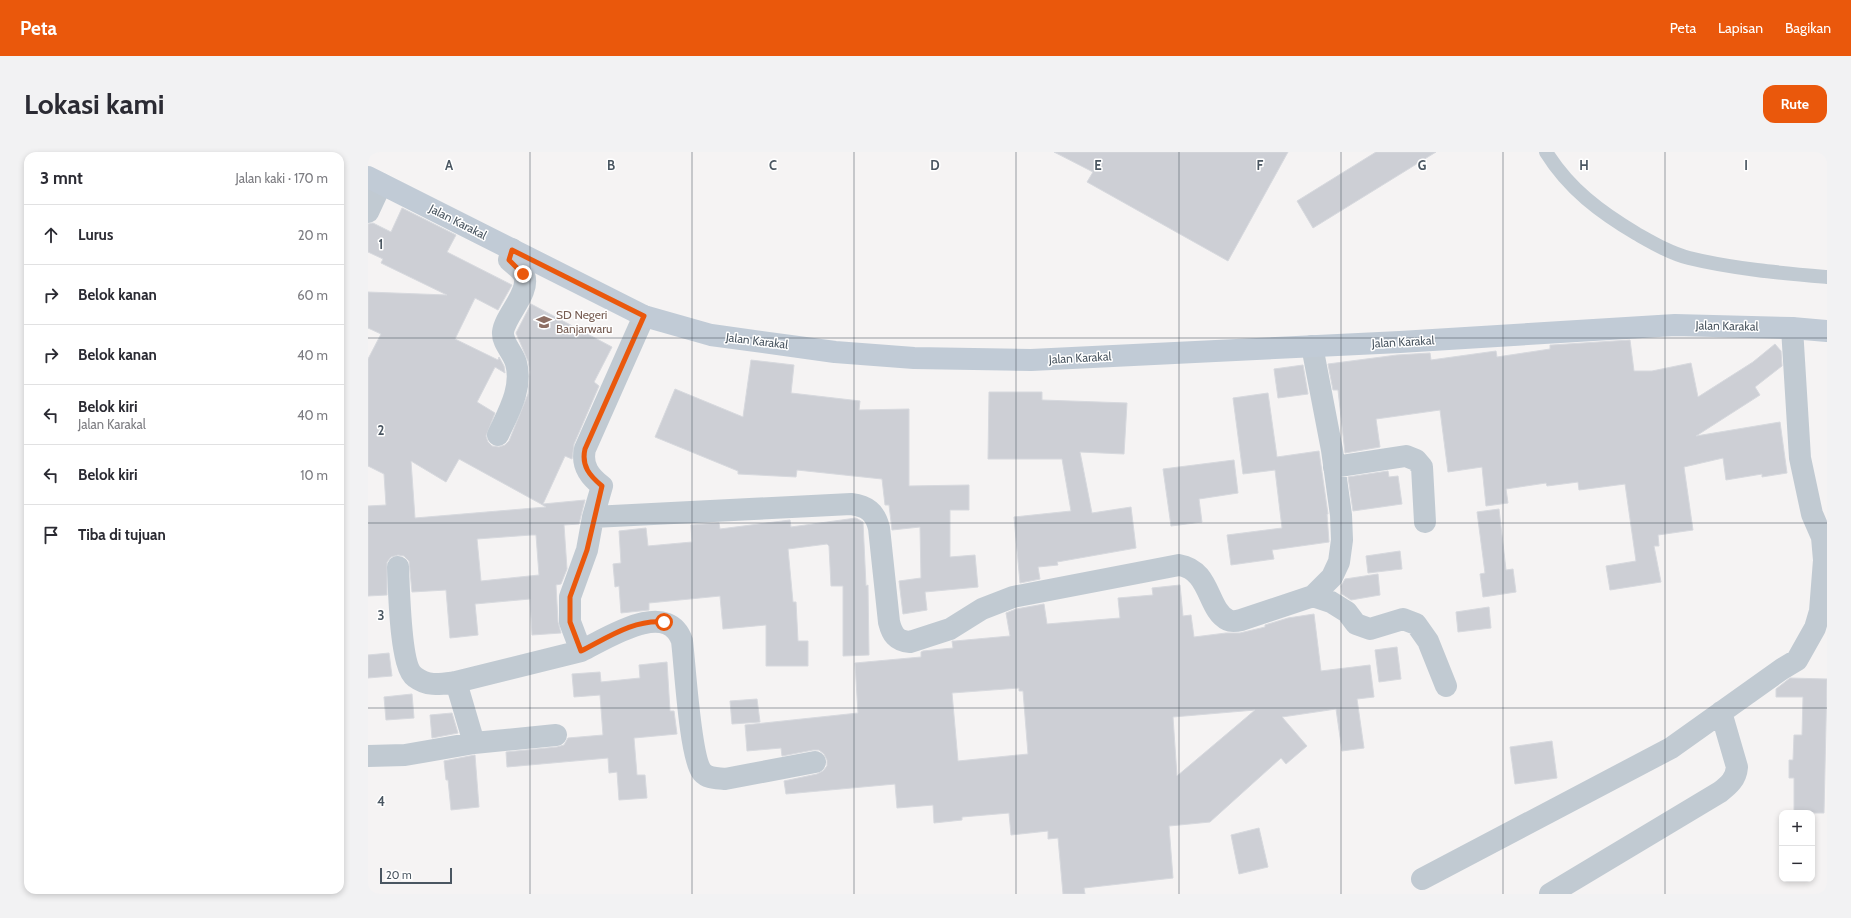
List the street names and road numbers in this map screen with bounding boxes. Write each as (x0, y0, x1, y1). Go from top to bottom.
street label: Jalan Karakal (426, 200, 490, 243)
street label: Jalan Karakal (1695, 317, 1759, 334)
street label: Jalan Karakal (724, 329, 789, 352)
street label: Jalan Karakal (1370, 332, 1435, 351)
street label: Jalan Karakal (1047, 348, 1112, 367)

